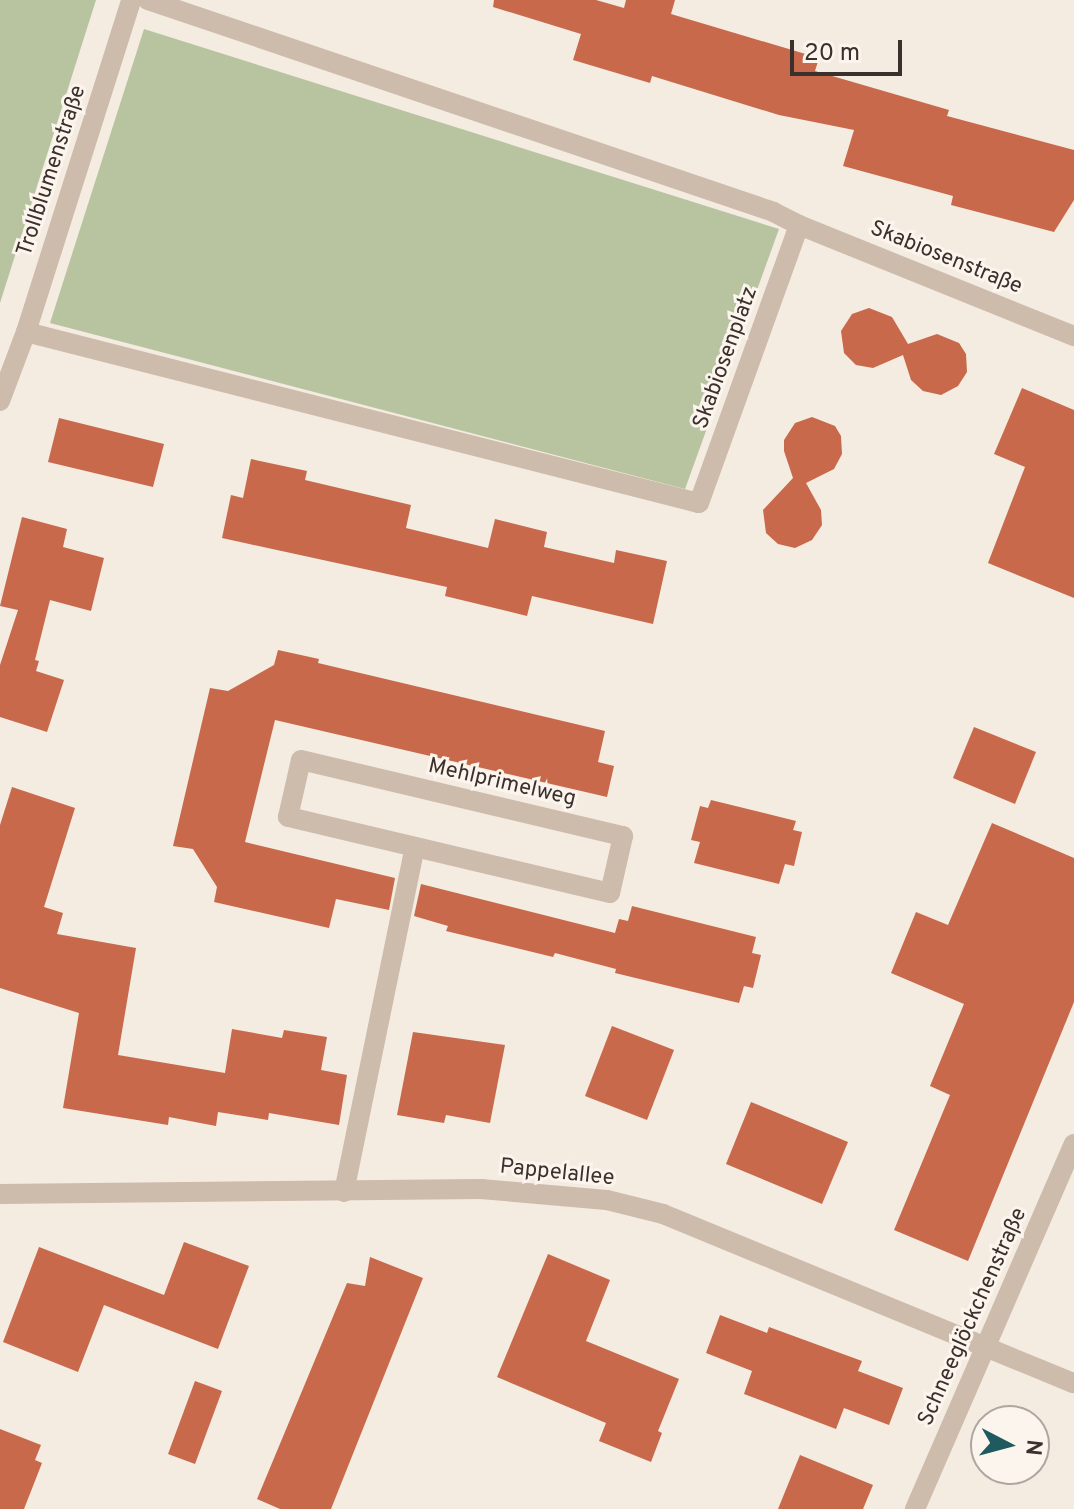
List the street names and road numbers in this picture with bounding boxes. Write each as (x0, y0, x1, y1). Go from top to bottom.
street label: Trollblumenstraße (12, 82, 92, 260)
street label: Skabiosenstraße (866, 215, 1026, 301)
street label: Skabiosenplatz (688, 283, 764, 433)
street label: Mehlprimelweg (426, 753, 578, 813)
street label: Pappelallee (498, 1154, 616, 1192)
street label: Schneeglöckchenstraße (913, 1204, 1033, 1430)

